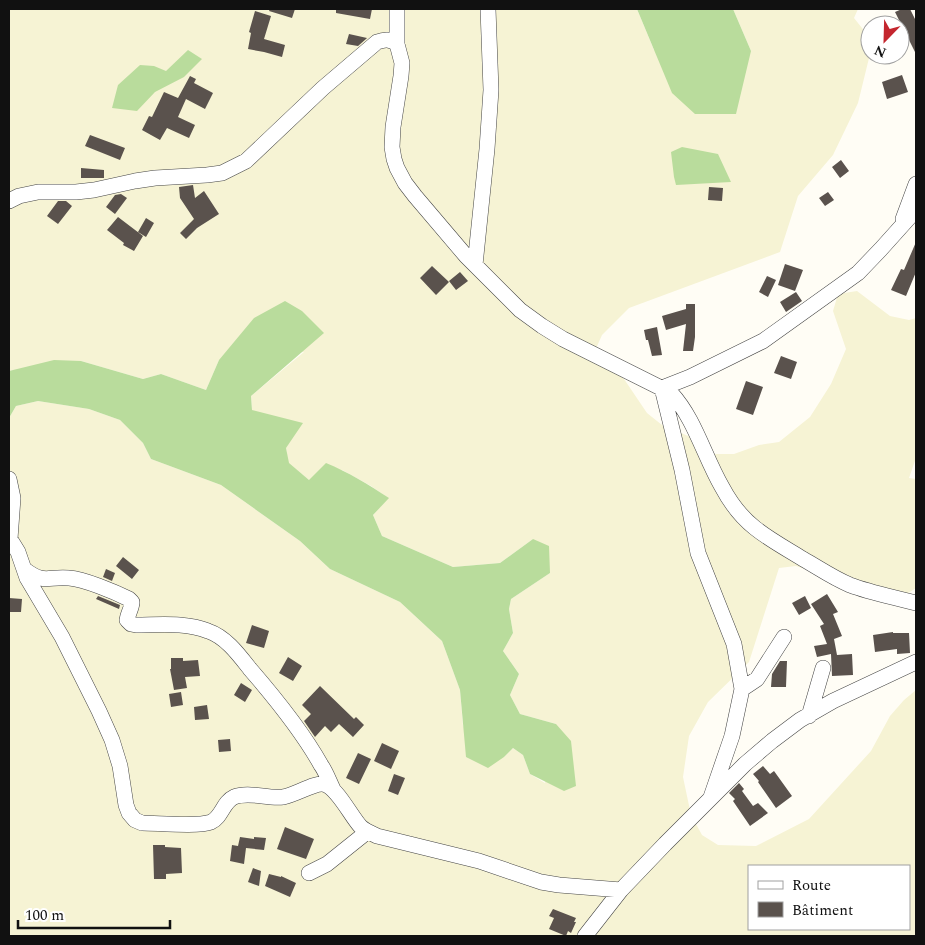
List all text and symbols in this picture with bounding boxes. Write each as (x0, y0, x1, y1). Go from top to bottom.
north arrow (860, 15, 910, 65)
text: N (871, 40, 889, 63)
legend (748, 865, 910, 930)
text: Route (792, 874, 831, 897)
scale bar (18, 898, 170, 930)
text: Bâtiment (792, 899, 853, 922)
text: 100 m (25, 904, 64, 927)

